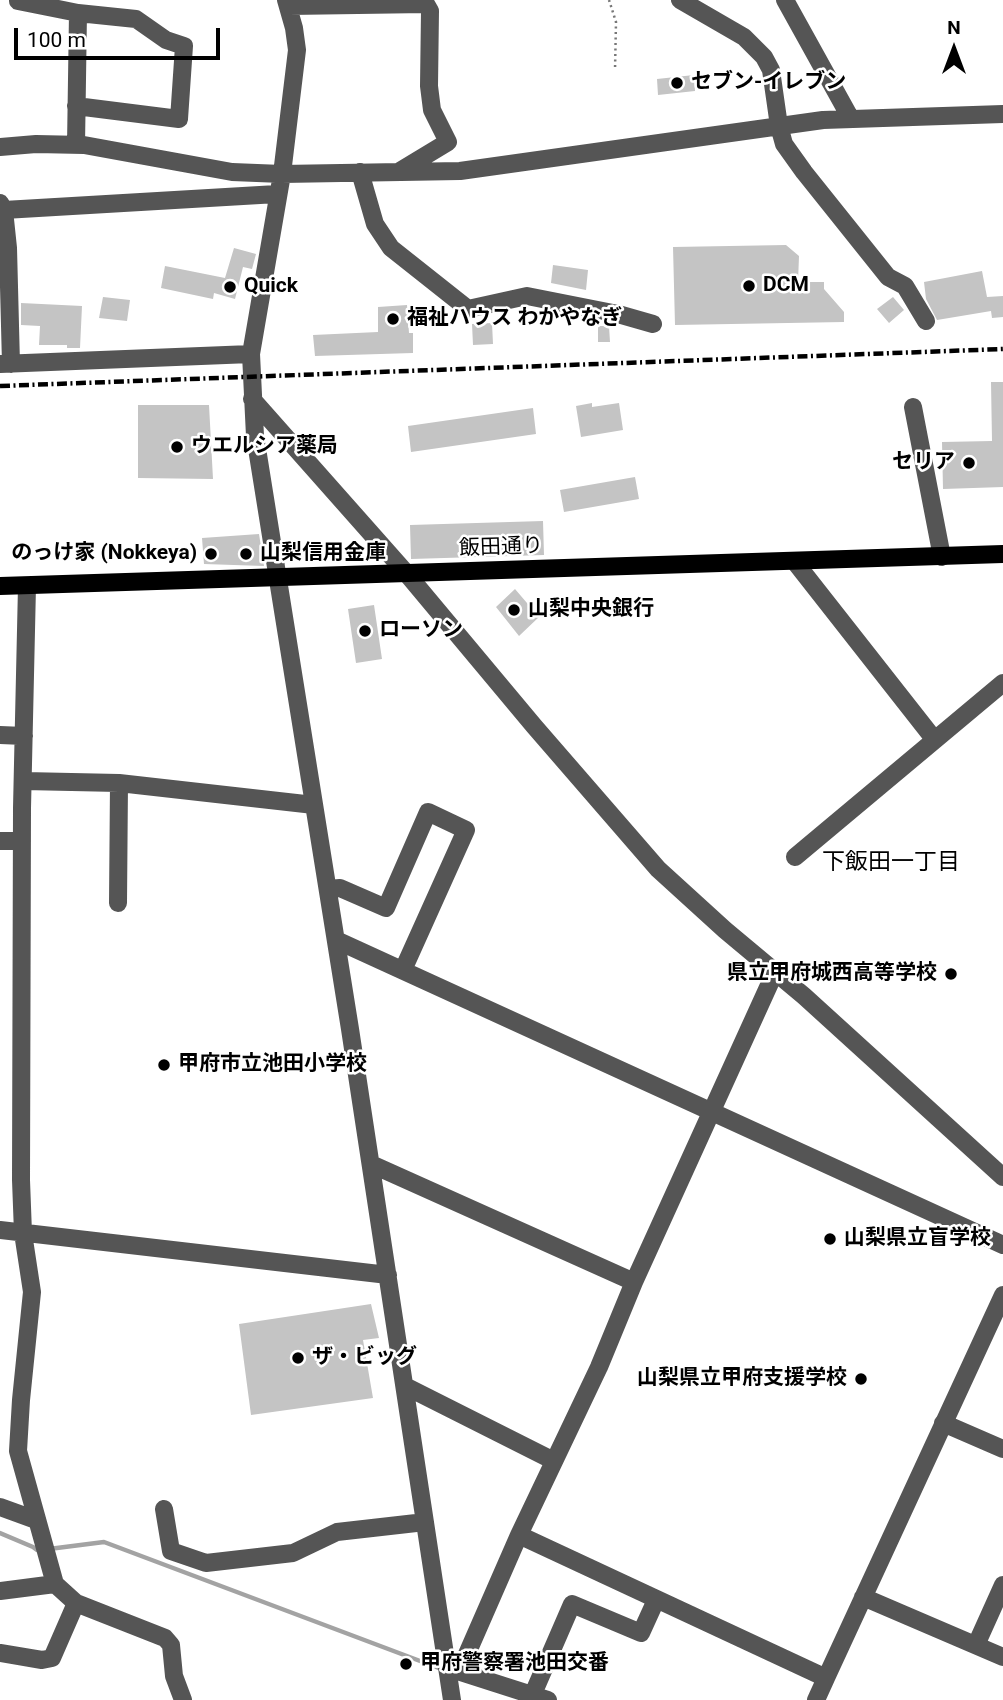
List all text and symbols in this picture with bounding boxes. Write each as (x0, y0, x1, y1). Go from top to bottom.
scale bar (18, 14, 224, 58)
north arrow (919, 14, 989, 84)
text: N (947, 16, 961, 39)
text: 100 m (27, 28, 86, 52)
place label: セブン-イレブン (691, 70, 846, 96)
marker: セブン-イレブン (669, 75, 685, 91)
place label: DCM (763, 273, 809, 299)
place label: Quick (244, 274, 298, 300)
marker: DCM (741, 278, 757, 294)
marker: Quick (222, 279, 238, 295)
place label: 福祉ハウス わかやなぎ (407, 306, 622, 332)
marker: 福祉ハウス わかやなぎ (385, 311, 401, 327)
place label: ウエルシア薬局 (191, 434, 338, 460)
marker: ウエルシア薬局 (169, 439, 185, 455)
place label: セリア (892, 450, 955, 476)
marker: セリア (961, 455, 977, 471)
street label: 飯田通り (459, 534, 543, 562)
place label: のっけ家 (Nokkeya) (11, 541, 197, 567)
place label: 山梨信用金庫 (260, 541, 386, 567)
marker: のっけ家 (Nokkeya) (203, 546, 219, 562)
marker: 山梨信用金庫 (238, 546, 254, 562)
place label: 山梨中央銀行 (528, 597, 654, 623)
marker: 山梨中央銀行 (506, 602, 522, 618)
place label: ローソン (379, 618, 463, 644)
marker: ローソン (357, 623, 373, 639)
district label: 下飯田一丁目 (822, 849, 960, 877)
place label: 県立甲府城西高等学校 (727, 961, 937, 987)
marker: 県立甲府城西高等学校 (943, 966, 959, 982)
place label: 甲府市立池田小学校 (178, 1052, 367, 1078)
marker: 甲府市立池田小学校 (156, 1057, 172, 1073)
place label: 山梨県立盲学校 (844, 1226, 991, 1252)
marker: 山梨県立盲学校 (822, 1231, 838, 1247)
place label: ザ・ビッグ (312, 1345, 417, 1371)
marker: ザ・ビッグ (290, 1350, 306, 1366)
place label: 山梨県立甲府支援学校 (637, 1366, 847, 1392)
marker: 山梨県立甲府支援学校 (853, 1371, 869, 1387)
place label: 甲府警察署池田交番 (420, 1651, 609, 1677)
marker: 甲府警察署池田交番 (398, 1656, 414, 1672)

